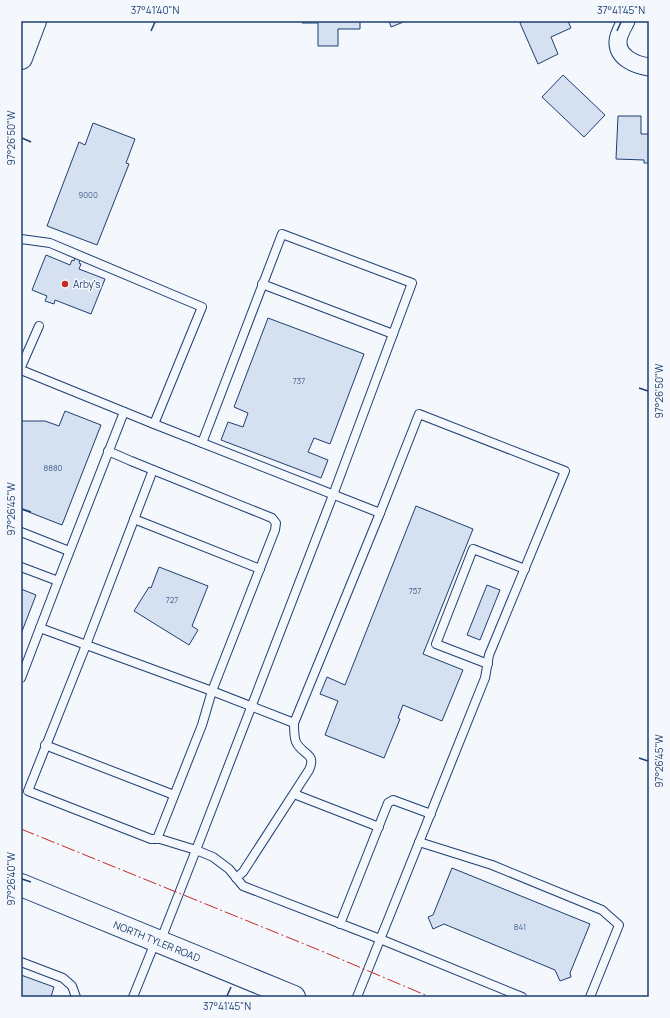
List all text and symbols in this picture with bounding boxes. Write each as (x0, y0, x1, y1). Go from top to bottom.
text: 37°41'40"N (131, 3, 179, 17)
text: 37°41'45"N (597, 3, 645, 17)
text: 97°26'50"W (4, 110, 18, 165)
house number: 9000 (78, 189, 98, 200)
place label: Arby's (73, 277, 100, 291)
marker: Arby's (60, 279, 70, 289)
text: 97°26'50"W (652, 363, 666, 418)
house number: 737 (293, 375, 305, 386)
house number: 8880 (44, 462, 63, 473)
text: 97°26'45"W (4, 482, 18, 536)
house number: 757 (409, 585, 421, 596)
house number: 727 (166, 594, 178, 605)
text: 97°26'45"W (652, 734, 666, 788)
text: 97°26'40"W (4, 852, 18, 906)
street label: NORTH TYLER ROAD (111, 917, 203, 965)
house number: 841 (514, 921, 526, 932)
text: 37°41'45"N (203, 999, 251, 1013)

